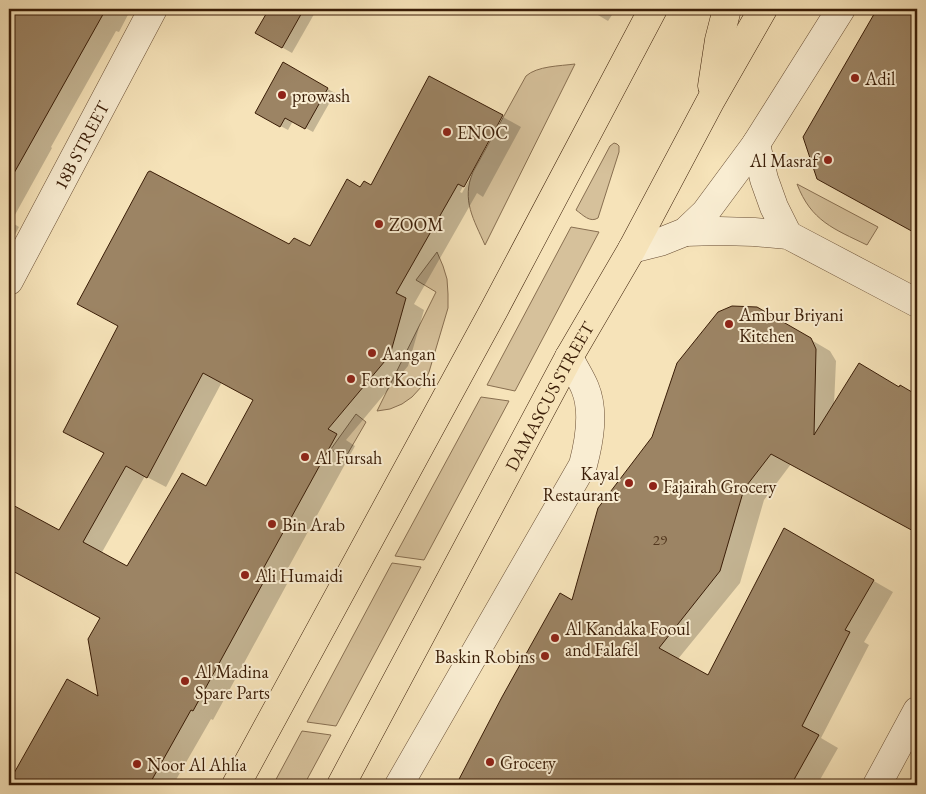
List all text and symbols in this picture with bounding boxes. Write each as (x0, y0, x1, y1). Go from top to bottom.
place label: Adil (864, 67, 895, 90)
marker: Adil (849, 72, 861, 84)
place label: prowash (292, 84, 350, 107)
marker: prowash (276, 89, 288, 101)
street label: 18B STREET (48, 96, 114, 193)
place label: ENOC (457, 121, 508, 144)
marker: ENOC (441, 126, 453, 138)
place label: Al Masraf (749, 149, 820, 172)
marker: Al Masraf (822, 154, 834, 166)
place label: ZOOM (389, 213, 444, 236)
marker: ZOOM (373, 218, 385, 230)
place label: Ambur Briyani Kitchen (738, 303, 844, 347)
street label: DAMASCUS STREET (499, 317, 599, 475)
marker: Ambur Briyani Kitchen (723, 318, 735, 330)
place label: Aangan (381, 342, 436, 365)
marker: Aangan (366, 347, 378, 359)
place label: Fort Kochi (361, 368, 437, 391)
marker: Fort Kochi (345, 373, 357, 385)
place label: Al Fursah (314, 446, 382, 469)
marker: Al Fursah (299, 451, 311, 463)
place label: Kayal Restaurant (543, 462, 619, 506)
place label: Fajairah Grocery (663, 475, 776, 498)
marker: Kayal Restaurant (623, 477, 635, 489)
marker: Fajairah Grocery (647, 480, 659, 492)
place label: Bin Arab (282, 513, 345, 536)
marker: Bin Arab (266, 518, 278, 530)
house number: 29 (653, 530, 667, 549)
place label: Ali Humaidi (254, 564, 344, 587)
marker: Ali Humaidi (239, 569, 251, 581)
place label: Al Kandaka Fooul and Falafel (564, 617, 690, 661)
marker: Al Kandaka Fooul and Falafel (549, 632, 561, 644)
place label: Baskin Robins (435, 645, 535, 668)
marker: Baskin Robins (539, 650, 551, 662)
place label: Al Madina Spare Parts (194, 660, 270, 704)
marker: Al Madina Spare Parts (179, 675, 191, 687)
place label: Grocery (500, 751, 556, 774)
place label: Noor Al Ahlia (147, 753, 248, 776)
marker: Grocery (484, 756, 496, 768)
marker: Noor Al Ahlia (131, 758, 143, 770)

